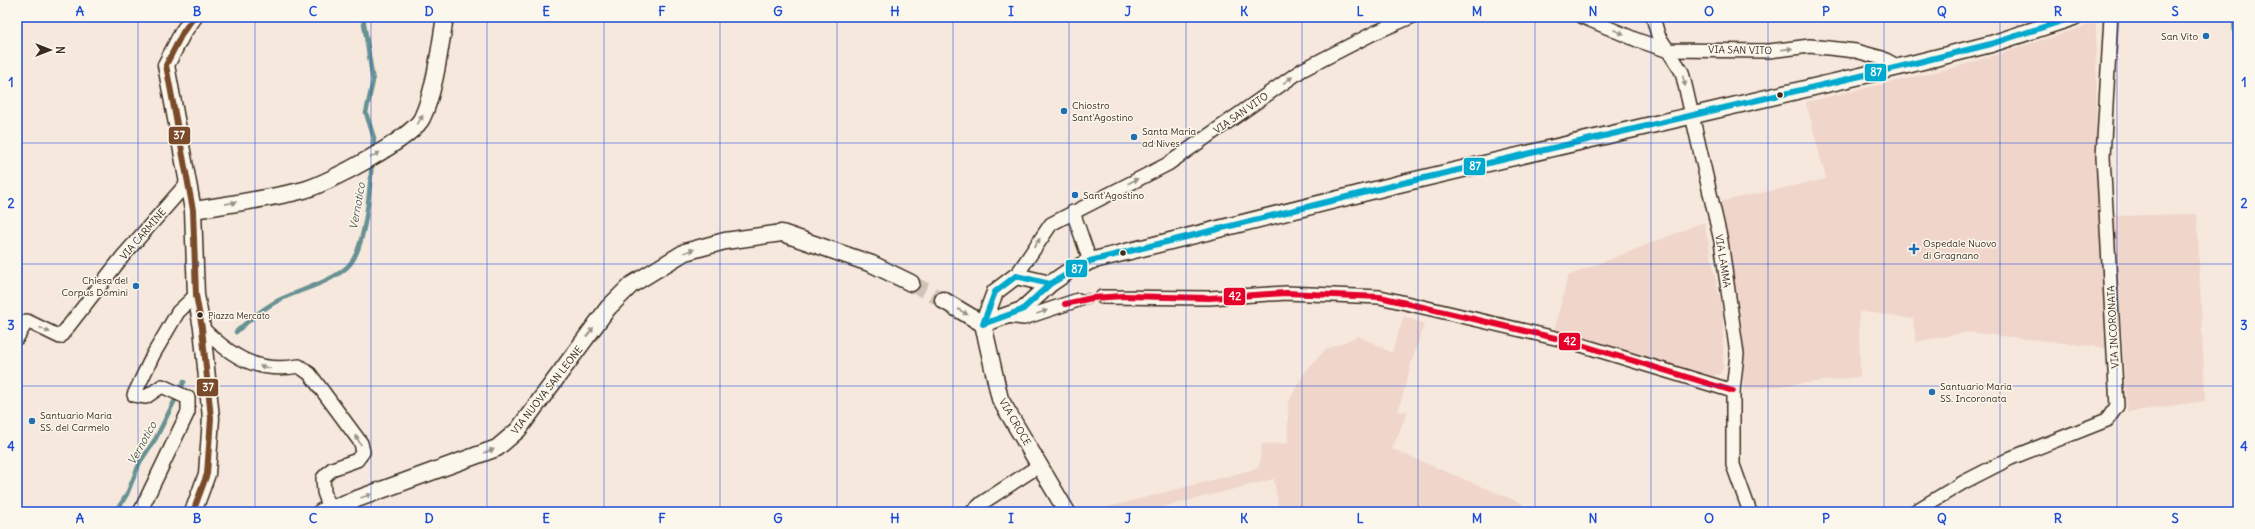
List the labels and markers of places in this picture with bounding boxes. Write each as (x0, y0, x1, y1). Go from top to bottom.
place label: San Vito (2161, 30, 2198, 43)
marker: San Vito (2201, 31, 2211, 41)
unlabelled marker (1775, 90, 1785, 100)
place label: Chiostro Sant'Agostino (1072, 99, 1133, 124)
marker: Chiostro Sant'Agostino (1059, 106, 1069, 116)
place label: Santa Maria ad Nives (1142, 125, 1197, 150)
marker: Santa Maria ad Nives (1129, 132, 1139, 142)
place label: Sant'Agostino (1083, 189, 1144, 202)
marker: Sant'Agostino (1070, 190, 1080, 200)
place label: Ospedale Nuovo di Gragnano (1923, 237, 1997, 262)
marker: Ospedale Nuovo di Gragnano (1908, 243, 1920, 255)
unlabelled marker (1118, 248, 1128, 258)
place label: Chiesa del Corpus Domini (62, 274, 128, 299)
marker: Chiesa del Corpus Domini (131, 281, 141, 291)
marker: Piazza Mercato (195, 310, 205, 320)
place label: Piazza Mercato (208, 310, 270, 321)
place label: Santuario Maria SS. Incoronata (1940, 380, 2012, 405)
marker: Santuario Maria SS. Incoronata (1927, 387, 1937, 397)
place label: Santuario Maria SS. del Carmelo (40, 409, 112, 434)
marker: Santuario Maria SS. del Carmelo (27, 416, 37, 426)

